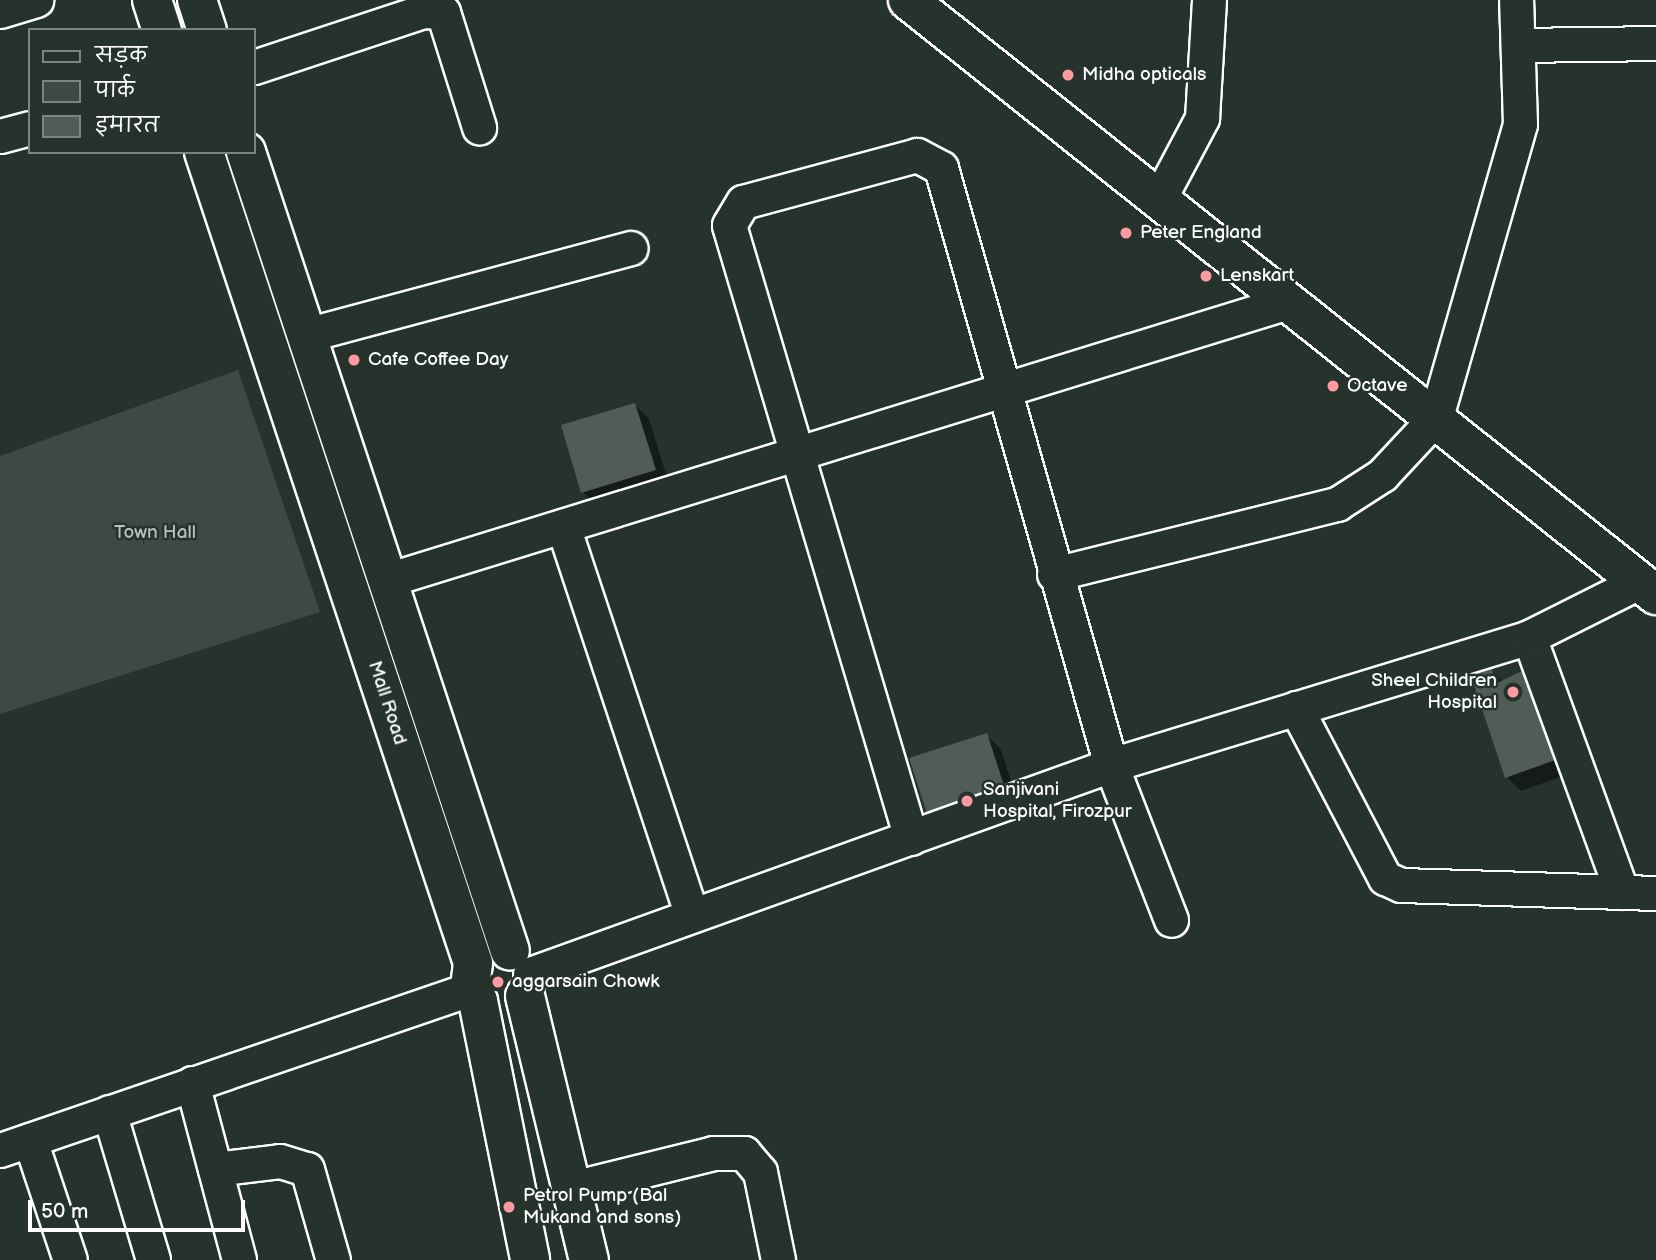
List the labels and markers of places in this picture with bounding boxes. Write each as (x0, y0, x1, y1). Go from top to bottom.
place label: Midha opticals (1082, 64, 1206, 86)
marker: Midha opticals (1060, 67, 1076, 83)
place label: Peter England (1140, 222, 1262, 244)
marker: Peter England (1118, 225, 1134, 241)
place label: Lenskart (1220, 265, 1294, 287)
marker: Lenskart (1198, 268, 1214, 284)
place label: Cafe Coffee Day (368, 349, 508, 371)
marker: Cafe Coffee Day (346, 352, 362, 368)
place label: Octave (1347, 375, 1408, 397)
marker: Octave (1325, 378, 1341, 394)
place label: Sheel Children Hospital (1371, 670, 1497, 714)
marker: Sheel Children Hospital (1503, 682, 1523, 702)
place label: Sanjivani Hospital, Firozpur (983, 779, 1132, 823)
marker: Sanjivani Hospital, Firozpur (957, 791, 977, 811)
place label: aggarsain Chowk (512, 971, 660, 993)
marker: aggarsain Chowk (490, 974, 506, 990)
place label: Petrol Pump (Bal Mukand and sons) (523, 1185, 681, 1229)
marker: Petrol Pump (Bal Mukand and sons) (501, 1199, 517, 1215)

